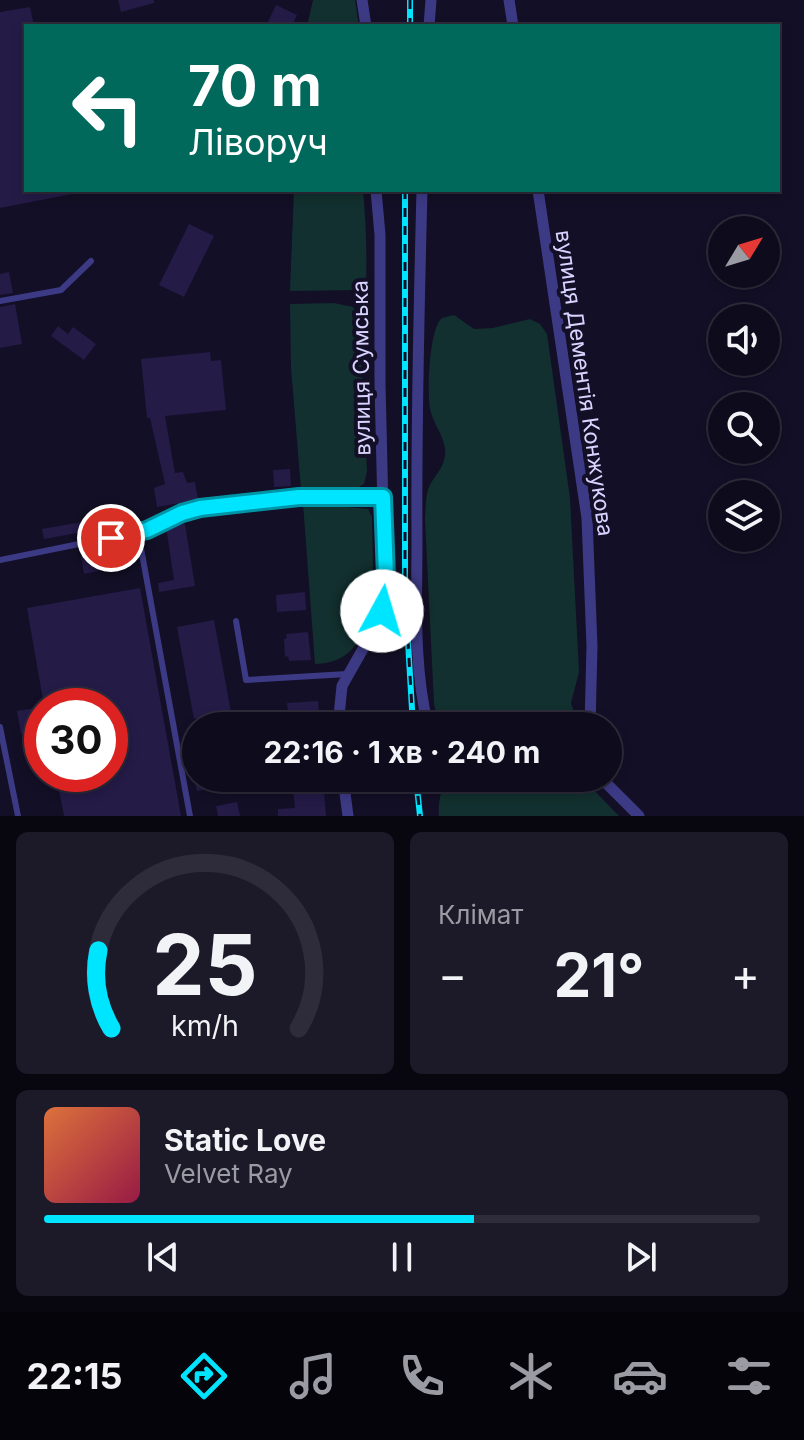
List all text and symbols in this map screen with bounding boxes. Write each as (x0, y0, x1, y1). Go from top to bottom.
text: 70 m (188, 52, 322, 120)
icon: left (56, 56, 160, 160)
text: Ліворуч (188, 120, 328, 164)
north arrow (708, 216, 780, 288)
map controls (708, 216, 780, 552)
street label: вулиця Дементія Конжукова (551, 228, 619, 538)
street label: вулиця Сумська (346, 280, 376, 456)
button: sound (708, 304, 780, 376)
button: search (708, 392, 780, 464)
button: layers (708, 480, 780, 552)
pin (77, 504, 145, 572)
icon: arrive (89, 516, 133, 560)
position arrow (340, 569, 424, 653)
speed limit sign: 30 (24, 688, 128, 792)
text: 22:16 · 1 хв · 240 m (264, 734, 540, 770)
text: Клімат (438, 899, 523, 930)
text: 25 (152, 914, 258, 1015)
text: 21° (553, 939, 645, 1011)
text: − (438, 948, 467, 1002)
text: + (731, 948, 760, 1002)
text: km/h (171, 1008, 239, 1043)
text: Static Love (164, 1122, 326, 1158)
text: Velvet Ray (164, 1158, 293, 1189)
icon: previous (141, 1235, 185, 1279)
icon: pause (380, 1235, 424, 1279)
icon: next (619, 1235, 663, 1279)
icon: directions (176, 1348, 232, 1404)
icon: music (285, 1348, 341, 1404)
icon: phone (394, 1348, 450, 1404)
icon: climate (503, 1348, 559, 1404)
icon: car (612, 1348, 668, 1404)
icon: filters (721, 1348, 777, 1404)
text: 22:15 (27, 1354, 122, 1398)

